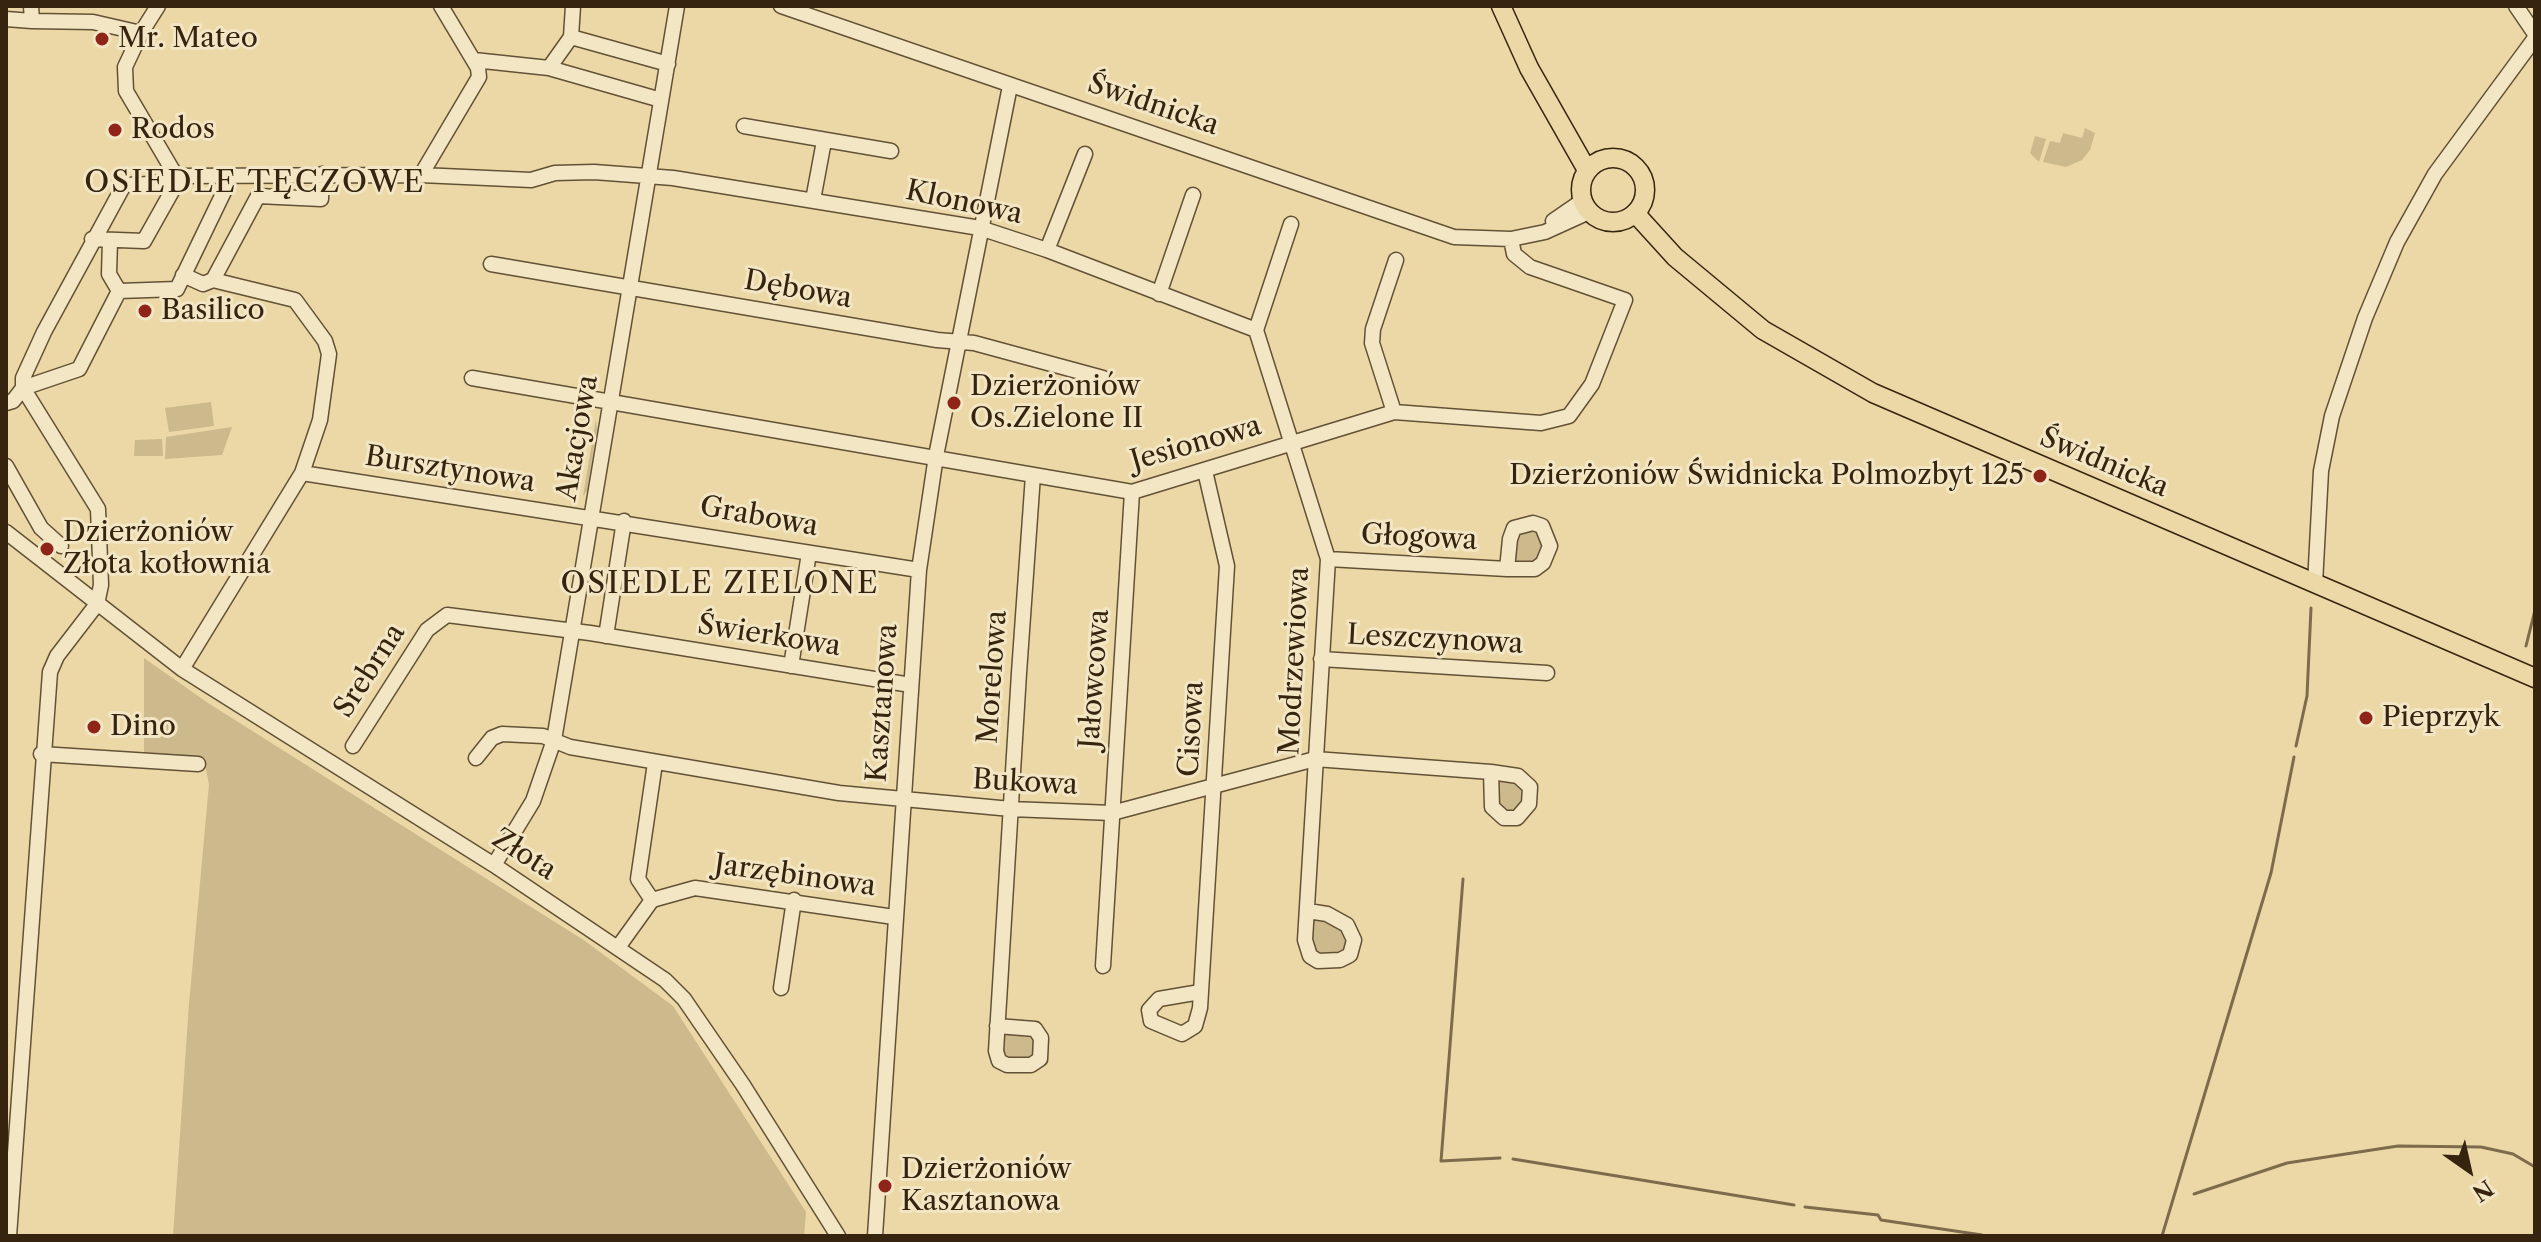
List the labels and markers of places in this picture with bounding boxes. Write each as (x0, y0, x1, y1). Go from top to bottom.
place label: Mr. Mateo (118, 22, 258, 56)
marker: Mr. Mateo (93, 30, 111, 48)
place label: Rodos (131, 113, 215, 147)
marker: Rodos (106, 121, 124, 139)
place label: Basilico (161, 294, 265, 328)
marker: Basilico (136, 302, 154, 320)
place label: Dzierżoniów Os.Zielone II (970, 370, 1143, 436)
marker: Dzierżoniów Os.Zielone II (945, 394, 963, 412)
place label: Dzierżoniów Świdnicka Polmozbyt 125 (1509, 459, 2024, 493)
marker: Dzierżoniów Świdnicka Polmozbyt 125 (2031, 467, 2049, 485)
place label: Dzierżoniów Złota kotłownia (63, 516, 271, 582)
marker: Dzierżoniów Złota kotłownia (38, 540, 56, 558)
place label: Pieprzyk (2382, 701, 2500, 735)
marker: Pieprzyk (2357, 709, 2375, 727)
place label: Dino (110, 710, 176, 744)
marker: Dino (85, 718, 103, 736)
place label: Dzierżoniów Kasztanowa (901, 1153, 1071, 1219)
marker: Dzierżoniów Kasztanowa (876, 1177, 894, 1195)

